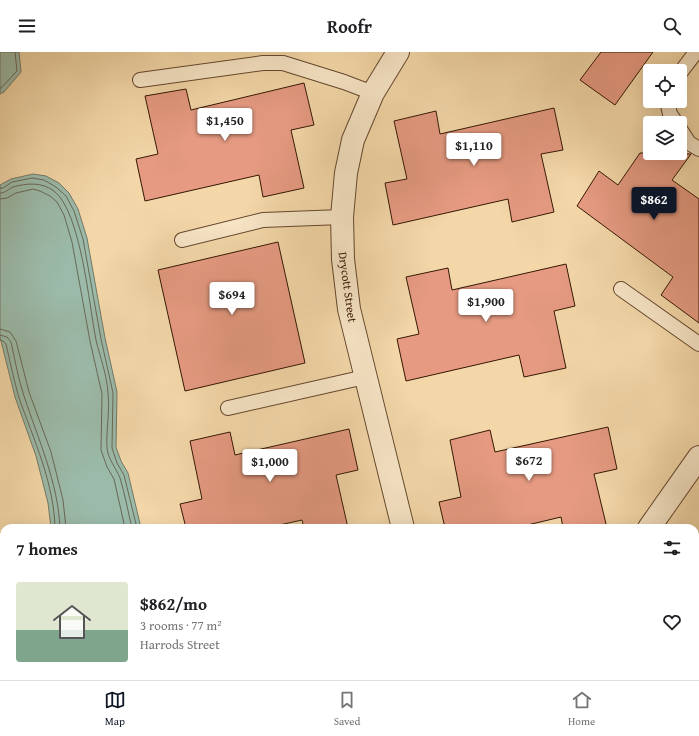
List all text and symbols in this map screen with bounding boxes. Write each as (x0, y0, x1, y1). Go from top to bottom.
text: Roofr (327, 13, 372, 40)
icon: menu (16, 15, 38, 37)
icon: search (661, 15, 683, 37)
map controls (643, 64, 687, 160)
button: locate (643, 64, 687, 108)
pin: $1,450 (192, 108, 258, 142)
text: $1,450 (206, 111, 244, 130)
button: layers (643, 116, 687, 160)
pin: $1,110 (441, 133, 507, 167)
text: $1,110 (455, 136, 493, 155)
pin: $862 (630, 187, 678, 221)
text: $862 (641, 190, 667, 209)
street label: Drycott Street (335, 251, 361, 324)
pin: $694 (208, 282, 256, 316)
text: $694 (219, 285, 245, 304)
pin: $1,900 (453, 289, 519, 323)
text: $1,900 (467, 292, 505, 311)
pin: $672 (505, 448, 553, 482)
pin: $1,000 (237, 449, 303, 483)
text: $672 (516, 451, 542, 470)
text: $1,000 (251, 452, 289, 471)
text: 7 homes (16, 536, 78, 561)
icon: filters (661, 537, 683, 559)
text: $862/mo (140, 591, 207, 616)
icon: home (48, 598, 96, 646)
icon: heart (661, 611, 683, 633)
text: 3 rooms · 77 m² (140, 616, 222, 635)
text: Harrods Street (140, 635, 220, 654)
tab: Map (104, 689, 126, 729)
tab: Saved (334, 689, 360, 729)
tab: Home (568, 689, 595, 729)

